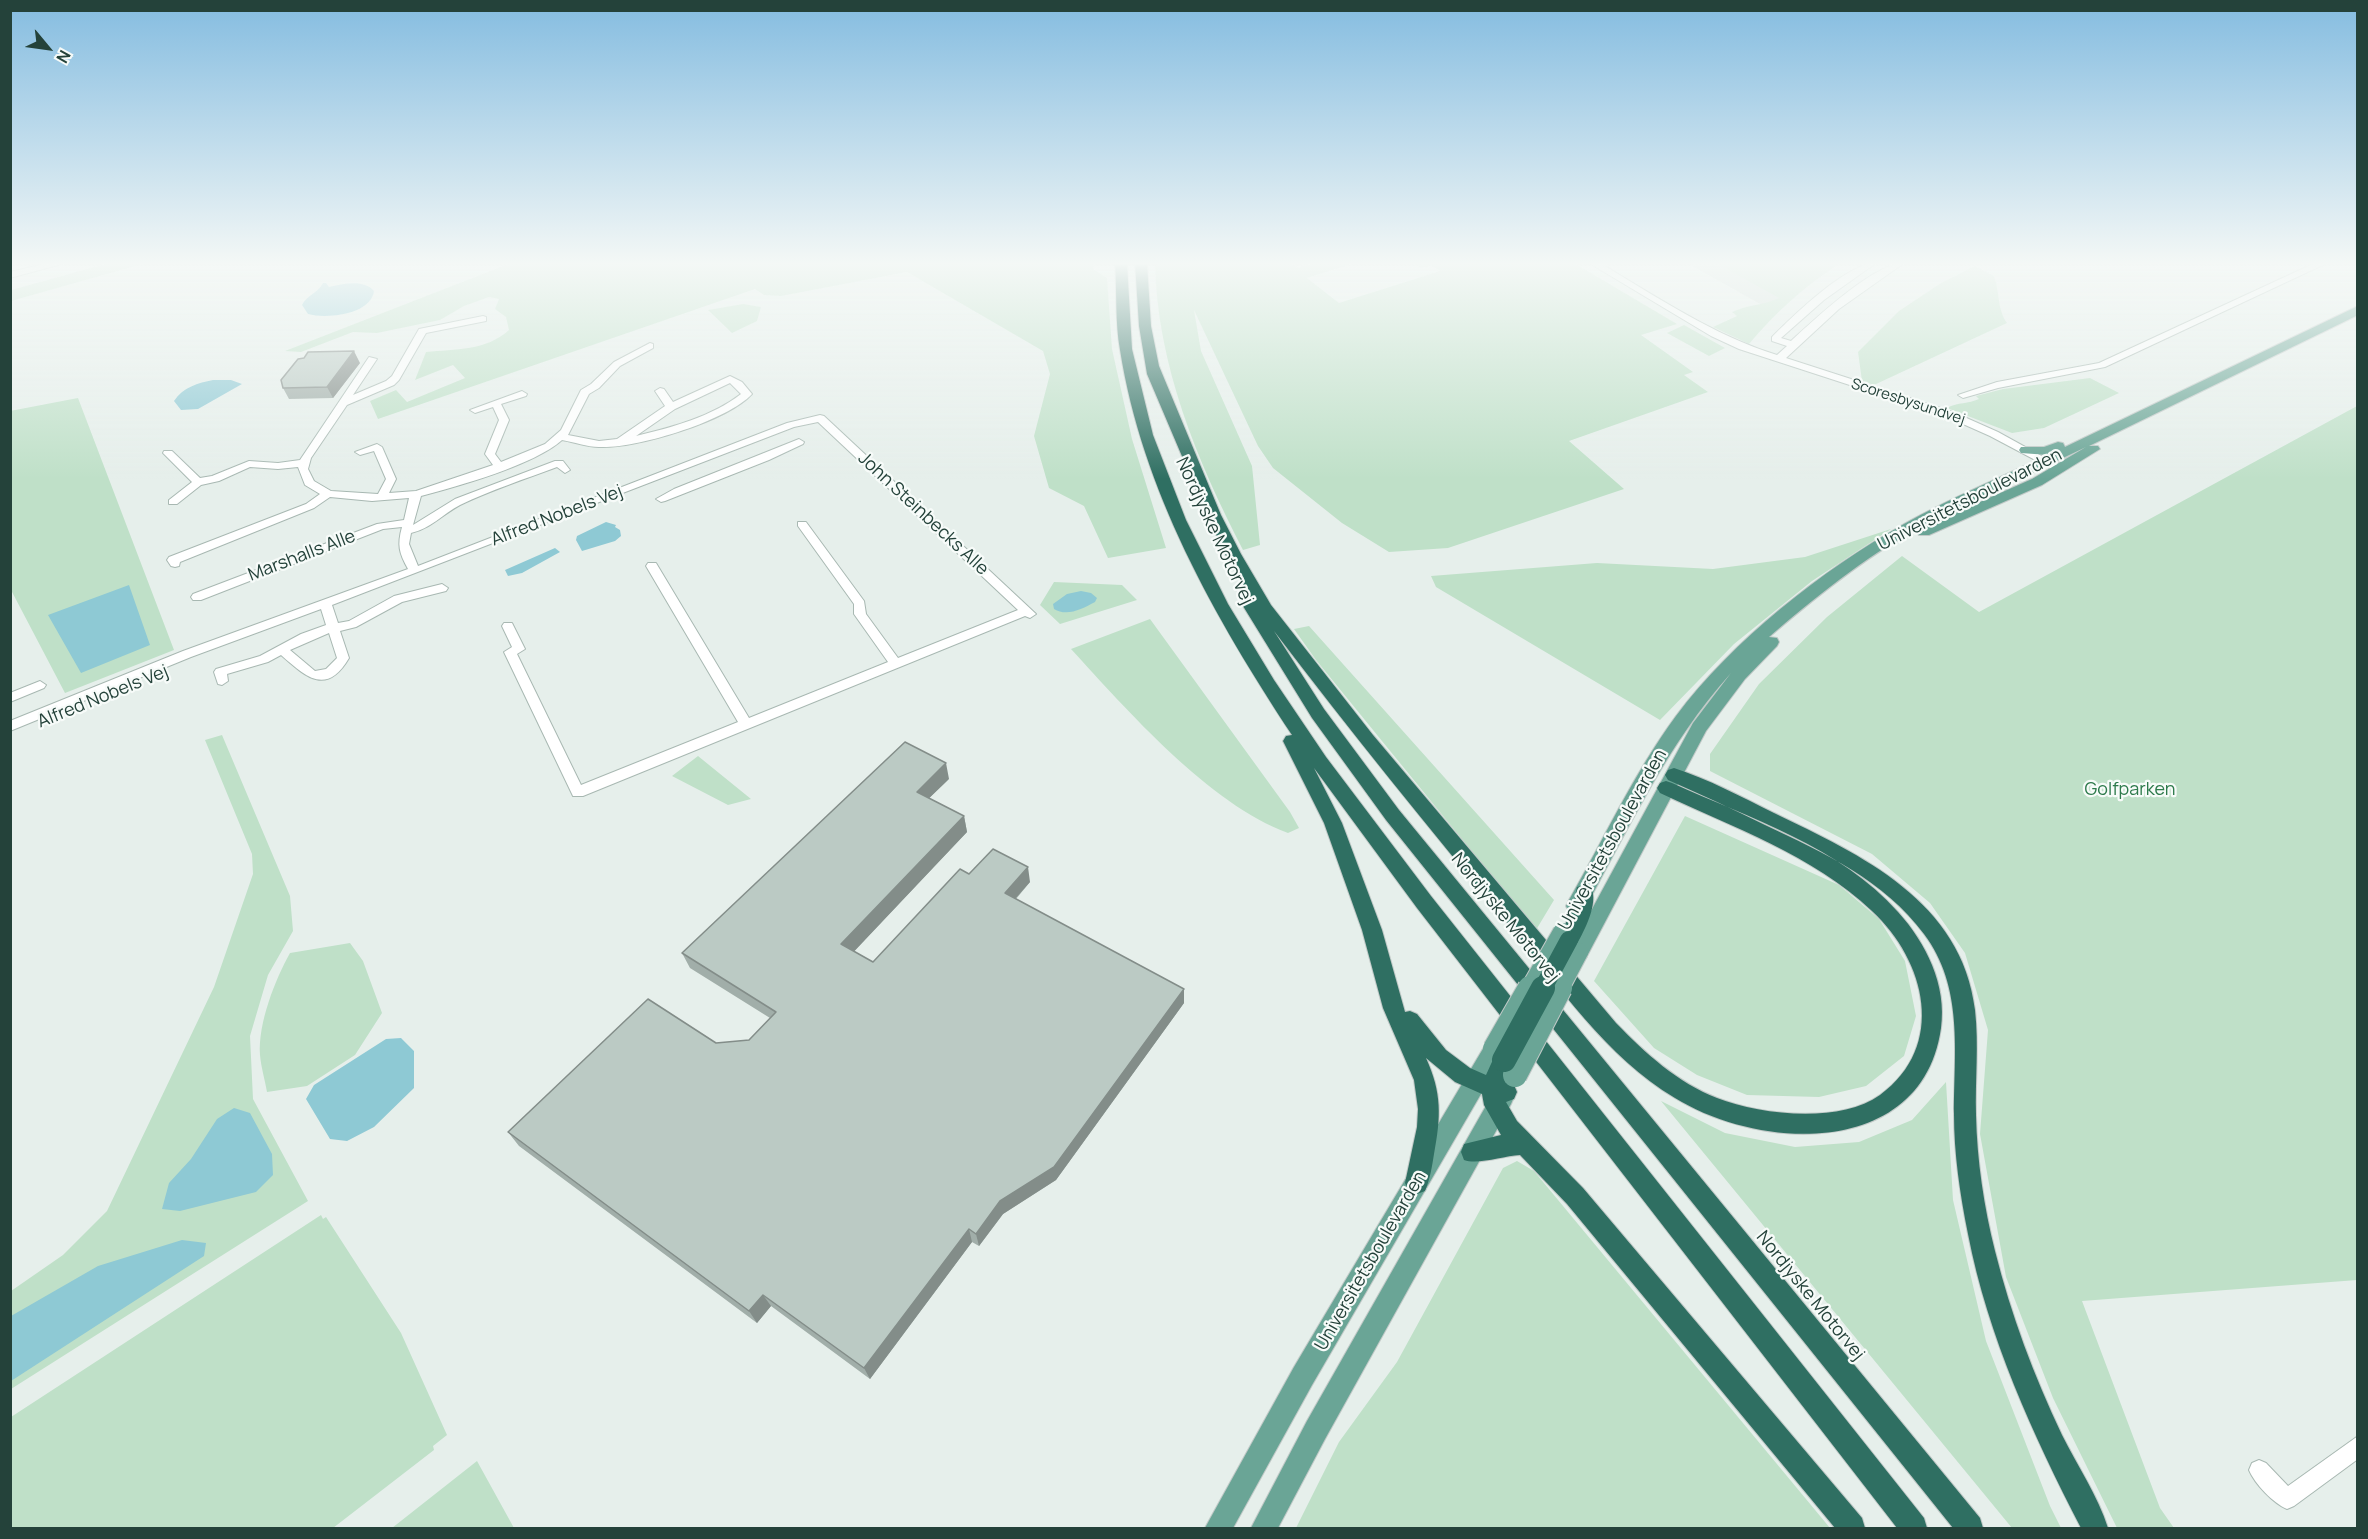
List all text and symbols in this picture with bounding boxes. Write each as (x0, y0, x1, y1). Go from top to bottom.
north arrow (18, 18, 78, 78)
text: N (51, 46, 76, 67)
street label: Scoresbysundvej (1849, 375, 1967, 429)
street label: Universitetsboulevarden (1874, 444, 2066, 556)
street label: John Steinbecks Alle (853, 448, 993, 580)
street label: Nordjyske Motorvej (1170, 454, 1258, 608)
street label: Alfred Nobels Vej (488, 481, 626, 551)
street label: Marshalls Alle (245, 526, 359, 586)
street label: Alfred Nobels Vej (34, 661, 172, 733)
street label: Universitetsboulevarden (1554, 746, 1672, 934)
park label: Golfparken (2085, 779, 2175, 801)
street label: Nordjyske Motorvej (1446, 849, 1564, 987)
street label: Universitetsboulevarden (1311, 1167, 1431, 1355)
street label: Nordjyske Motorvej (1751, 1227, 1869, 1365)

